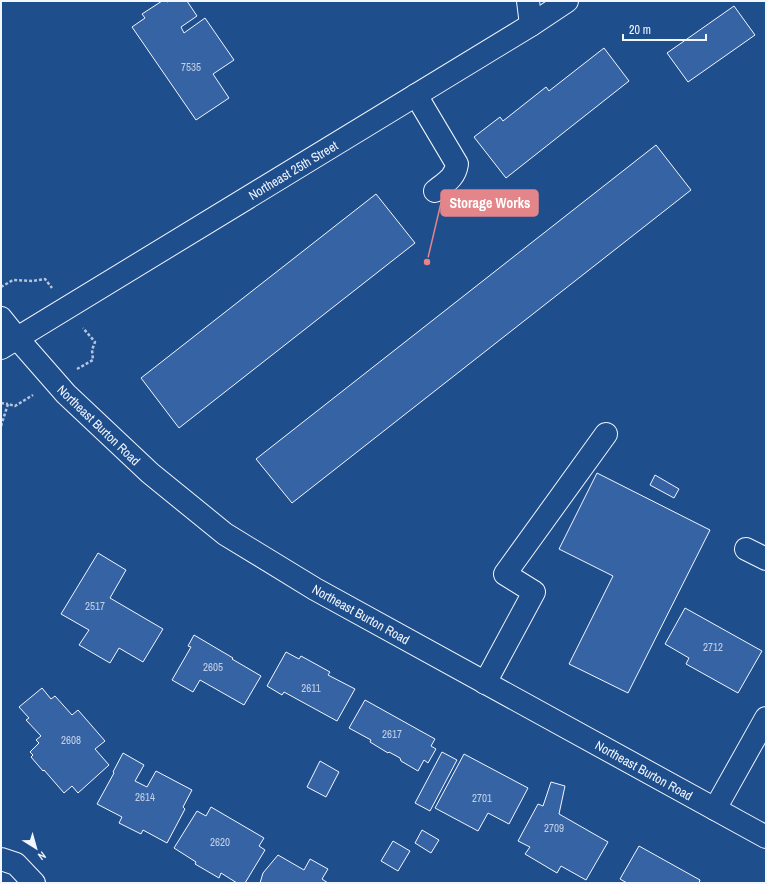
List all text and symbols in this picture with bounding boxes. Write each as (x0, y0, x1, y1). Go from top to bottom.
scale bar (623, 16, 706, 42)
text: 20 m (629, 22, 651, 38)
house number: 7535 (181, 60, 201, 74)
street label: Northeast 25th Street (245, 137, 341, 204)
callout: Storage Works (441, 190, 538, 216)
text: Storage Works (450, 194, 530, 212)
street label: Northeast Burton Road (54, 381, 144, 469)
street label: Northeast Burton Road (309, 581, 413, 648)
house number: 2517 (85, 599, 105, 613)
house number: 2712 (703, 640, 723, 654)
house number: 2605 (203, 660, 223, 674)
house number: 2611 (301, 681, 321, 695)
house number: 2617 (382, 727, 402, 741)
house number: 2608 (61, 733, 81, 747)
street label: Northeast Burton Road (592, 737, 696, 804)
house number: 2614 (135, 790, 155, 804)
house number: 2701 (472, 791, 492, 805)
house number: 2709 (544, 821, 564, 835)
north arrow (16, 828, 56, 868)
house number: 2620 (210, 835, 230, 849)
text: N (35, 848, 49, 864)

